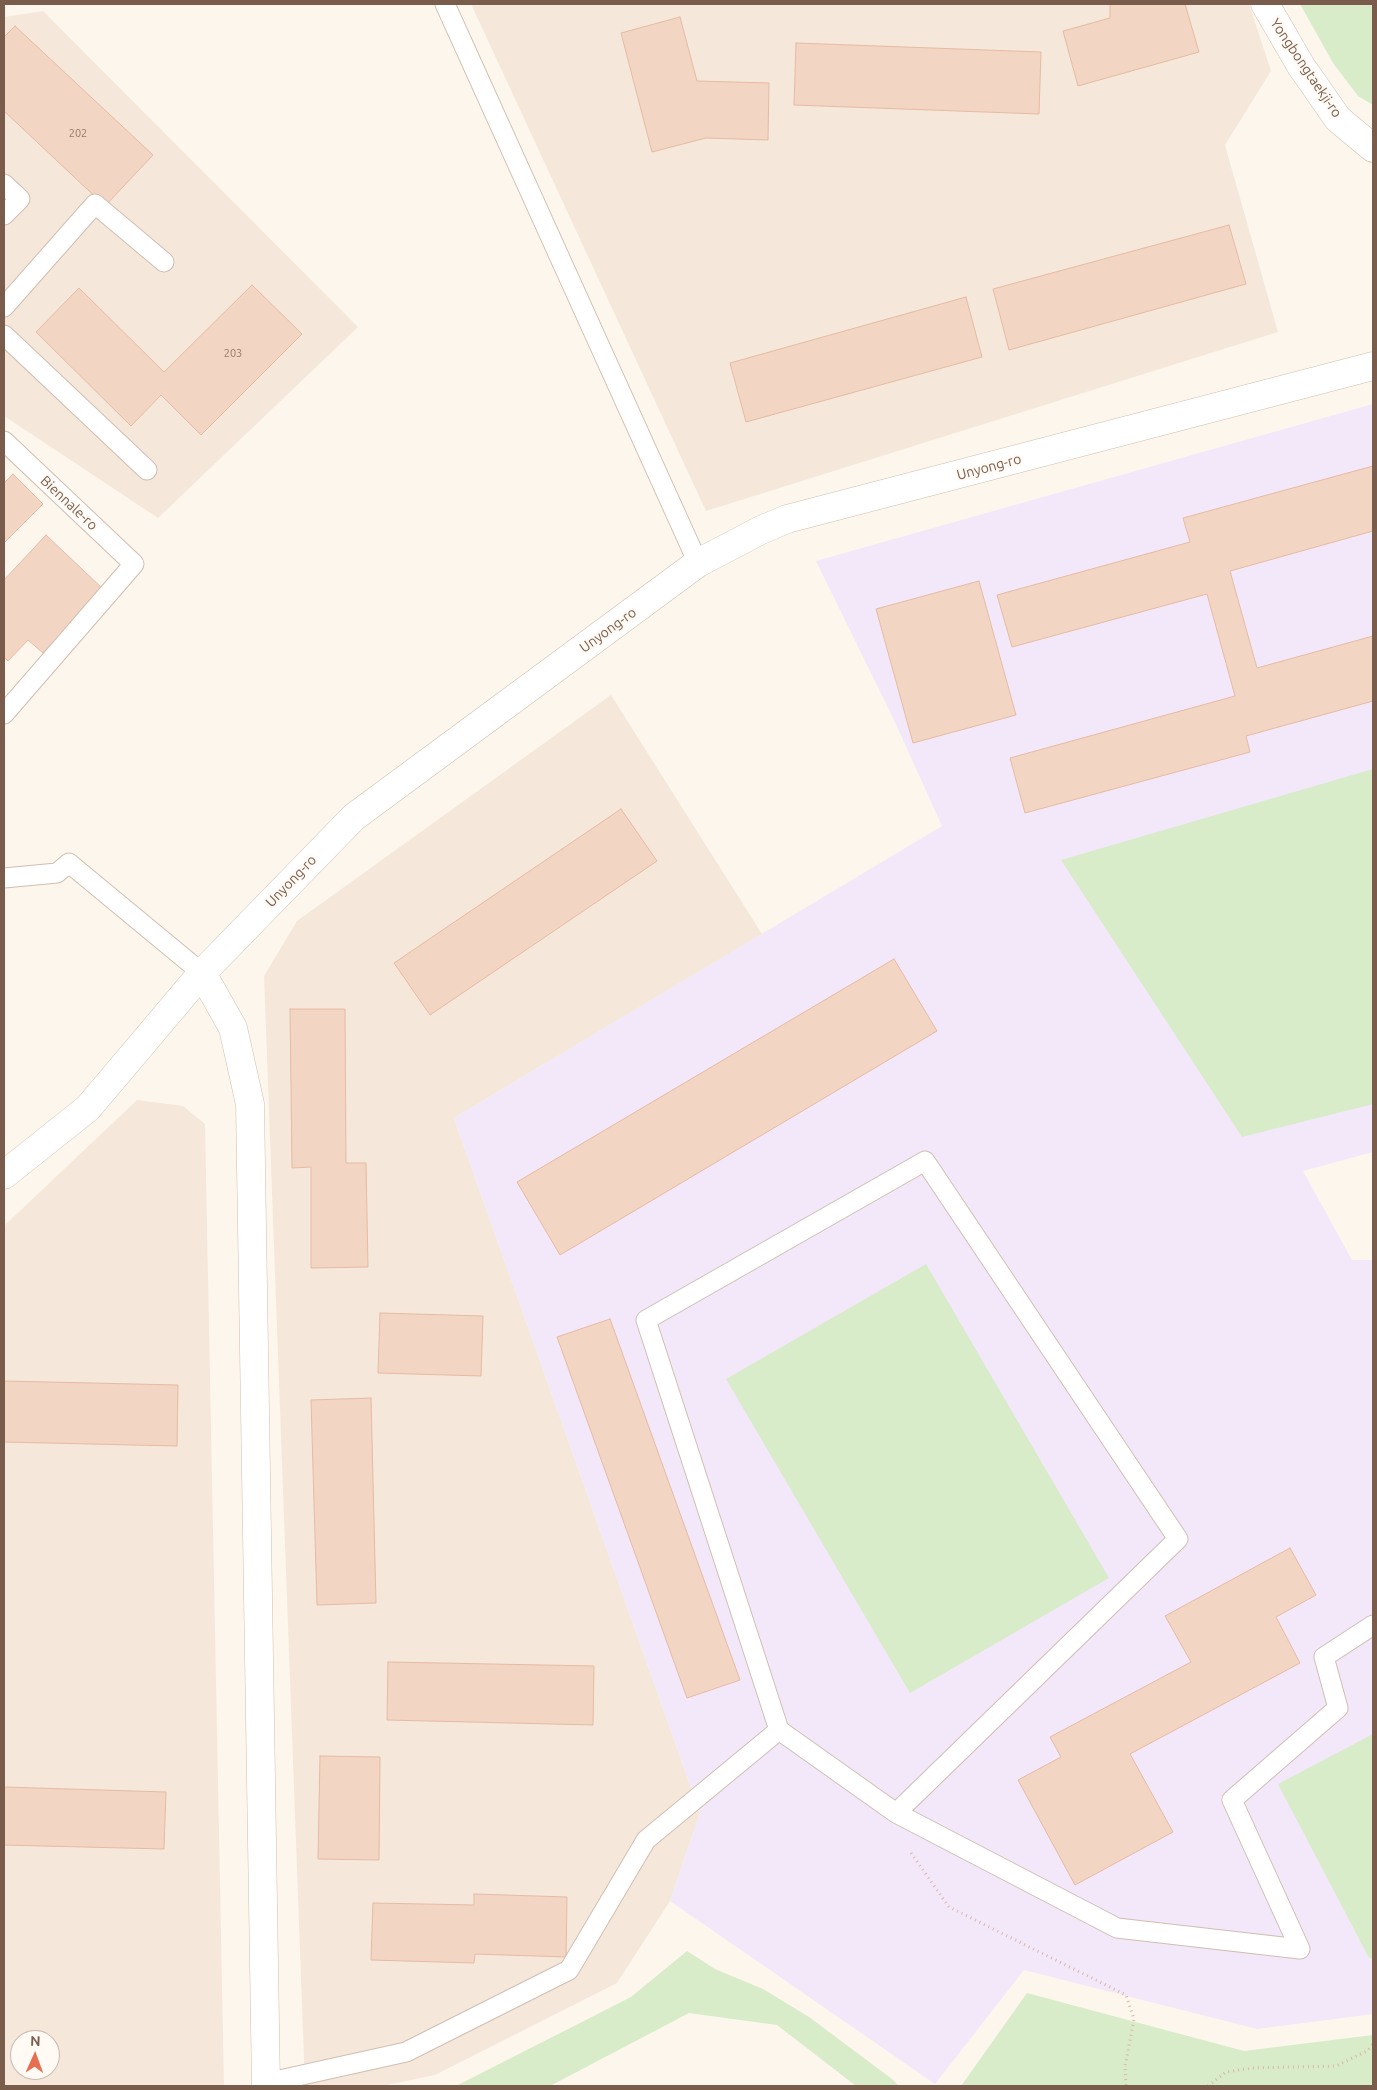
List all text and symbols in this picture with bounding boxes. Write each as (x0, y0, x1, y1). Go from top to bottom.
street label: Yongbongtaekji-ro (1267, 15, 1345, 121)
house number: 202 (69, 126, 87, 140)
house number: 203 (224, 346, 242, 360)
street label: Unyong-ro (955, 450, 1023, 484)
street label: Biennale-ro (37, 472, 101, 534)
street label: Unyong-ro (576, 604, 640, 656)
street label: Unyong-ro (262, 851, 320, 911)
north arrow (10, 2030, 60, 2080)
text: N (30, 2033, 41, 2049)

